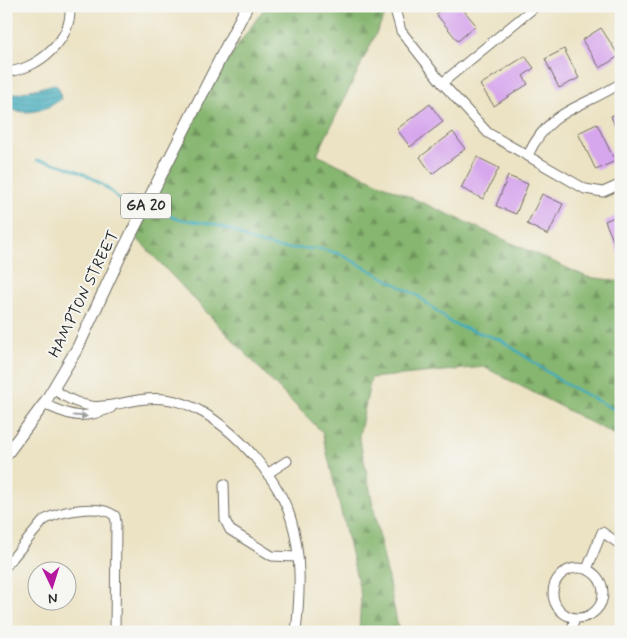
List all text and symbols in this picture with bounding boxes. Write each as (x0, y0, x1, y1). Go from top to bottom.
road number: GA 20 (121, 194, 171, 218)
street label: HAMPTON STREET (44, 227, 124, 361)
one-way arrow (72, 412, 88, 420)
north arrow (28, 560, 78, 610)
text: N (48, 589, 58, 607)

